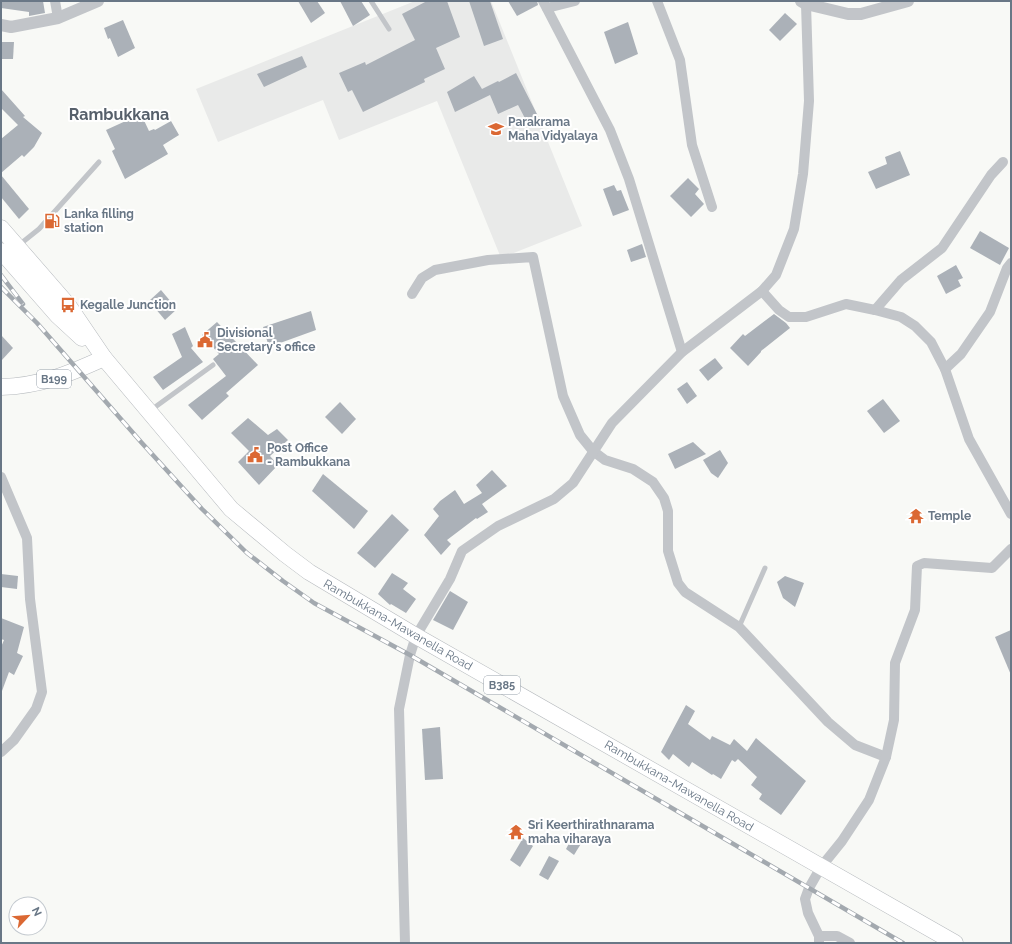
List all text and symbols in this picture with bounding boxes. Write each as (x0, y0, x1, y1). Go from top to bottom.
district label: Rambukkana (69, 105, 169, 124)
place label: Parakrama Maha Vidyalaya (508, 115, 598, 143)
school or university icon: Parakrama Maha Vidyalaya (487, 120, 505, 138)
place label: Lanka filling station (64, 207, 134, 235)
fuel station icon: Lanka filling station (43, 212, 61, 230)
bus stop icon: Kegalle Junction (59, 296, 77, 314)
place label: Kegalle Junction (80, 298, 176, 312)
place label: Divisional Secretary's office (217, 326, 315, 354)
public building icon: Divisional Secretary's office (196, 331, 214, 349)
road number: B199 (37, 370, 71, 388)
place label: Post Office - Rambukkana (267, 441, 350, 469)
public building icon: Post Office - Rambukkana (246, 446, 264, 464)
temple icon: Temple (907, 507, 925, 525)
place label: Temple (928, 509, 971, 523)
street label: Rambukkana-Mawanella Road (321, 577, 475, 673)
road number: B385 (484, 676, 520, 694)
street label: Rambukkana-Mawanella Road (602, 738, 756, 834)
place label: Sri Keerthirathnarama maha viharaya (528, 818, 655, 846)
temple icon: Sri Keerthirathnarama maha viharaya (507, 823, 525, 841)
north arrow (8, 896, 48, 936)
text: N (29, 905, 44, 918)

